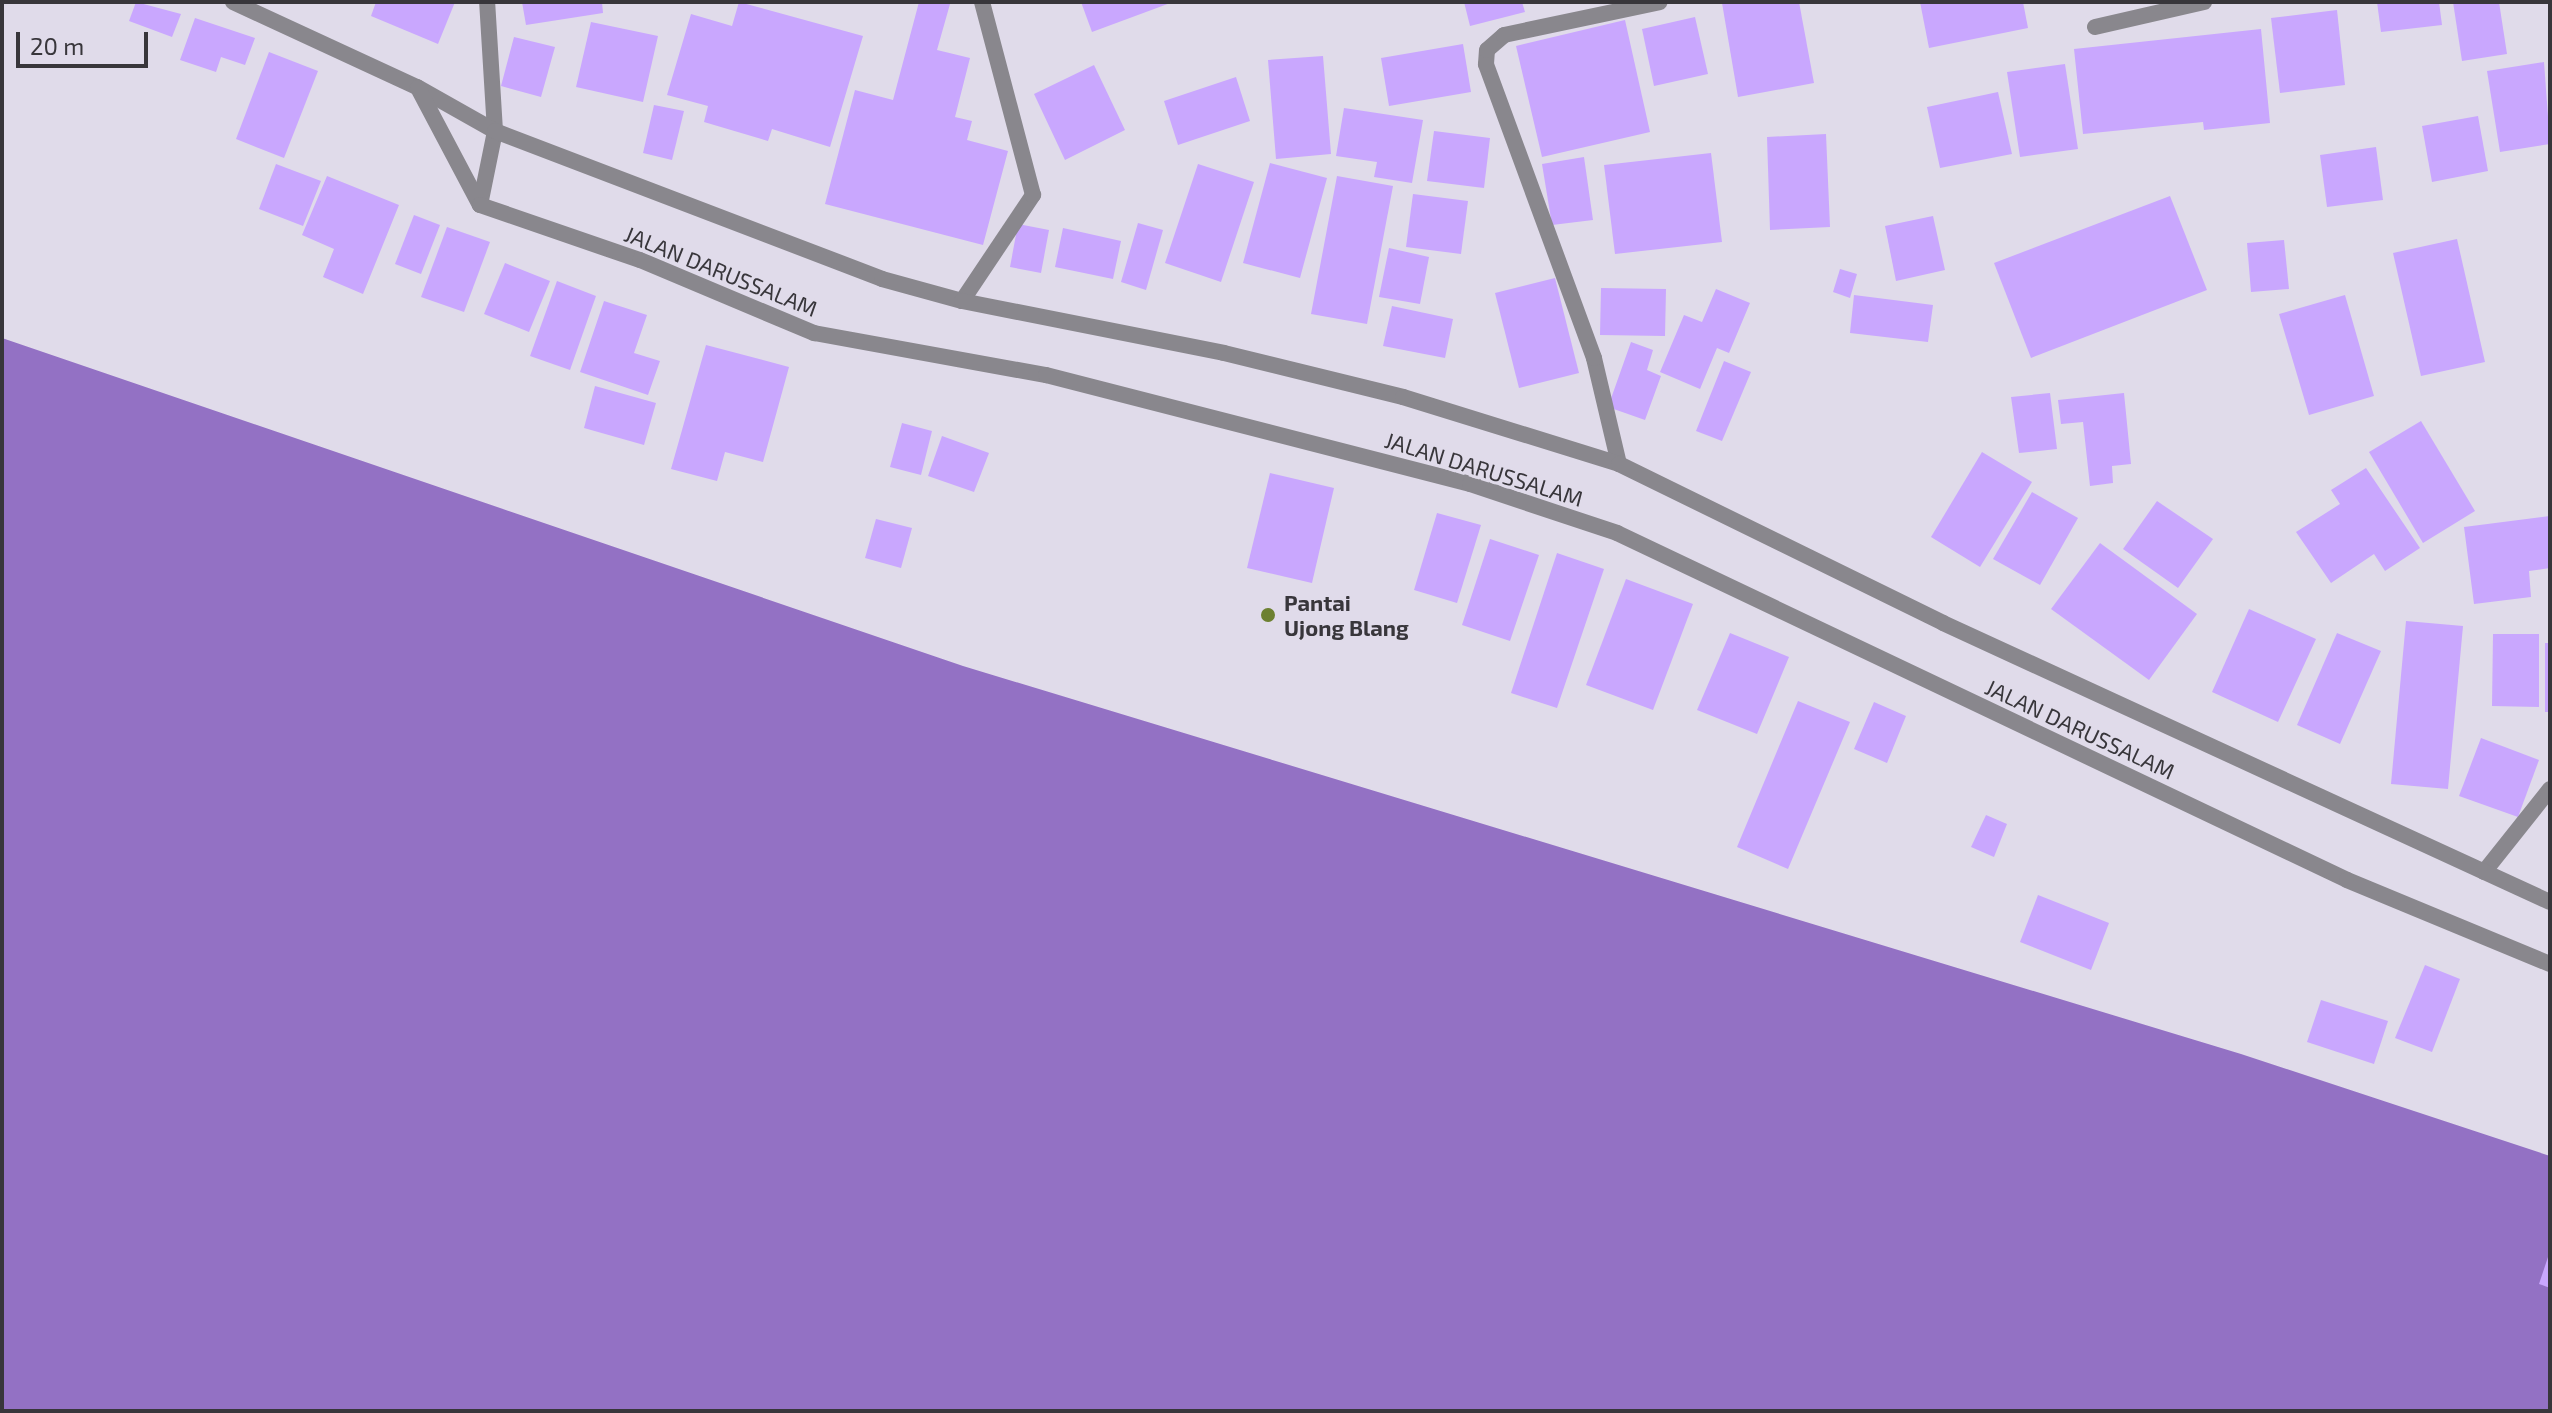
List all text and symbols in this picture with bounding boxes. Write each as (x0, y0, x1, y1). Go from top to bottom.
scale bar (20, 16, 152, 66)
text: 20 m (30, 31, 84, 60)
street label: JALAN DARUSSALAM (621, 220, 821, 322)
street label: JALAN DARUSSALAM (1382, 426, 1586, 512)
place label: Pantai Ujong Blang (1284, 589, 1409, 640)
marker: Pantai Ujong Blang (1259, 606, 1277, 624)
street label: JALAN DARUSSALAM (1981, 674, 2179, 784)

